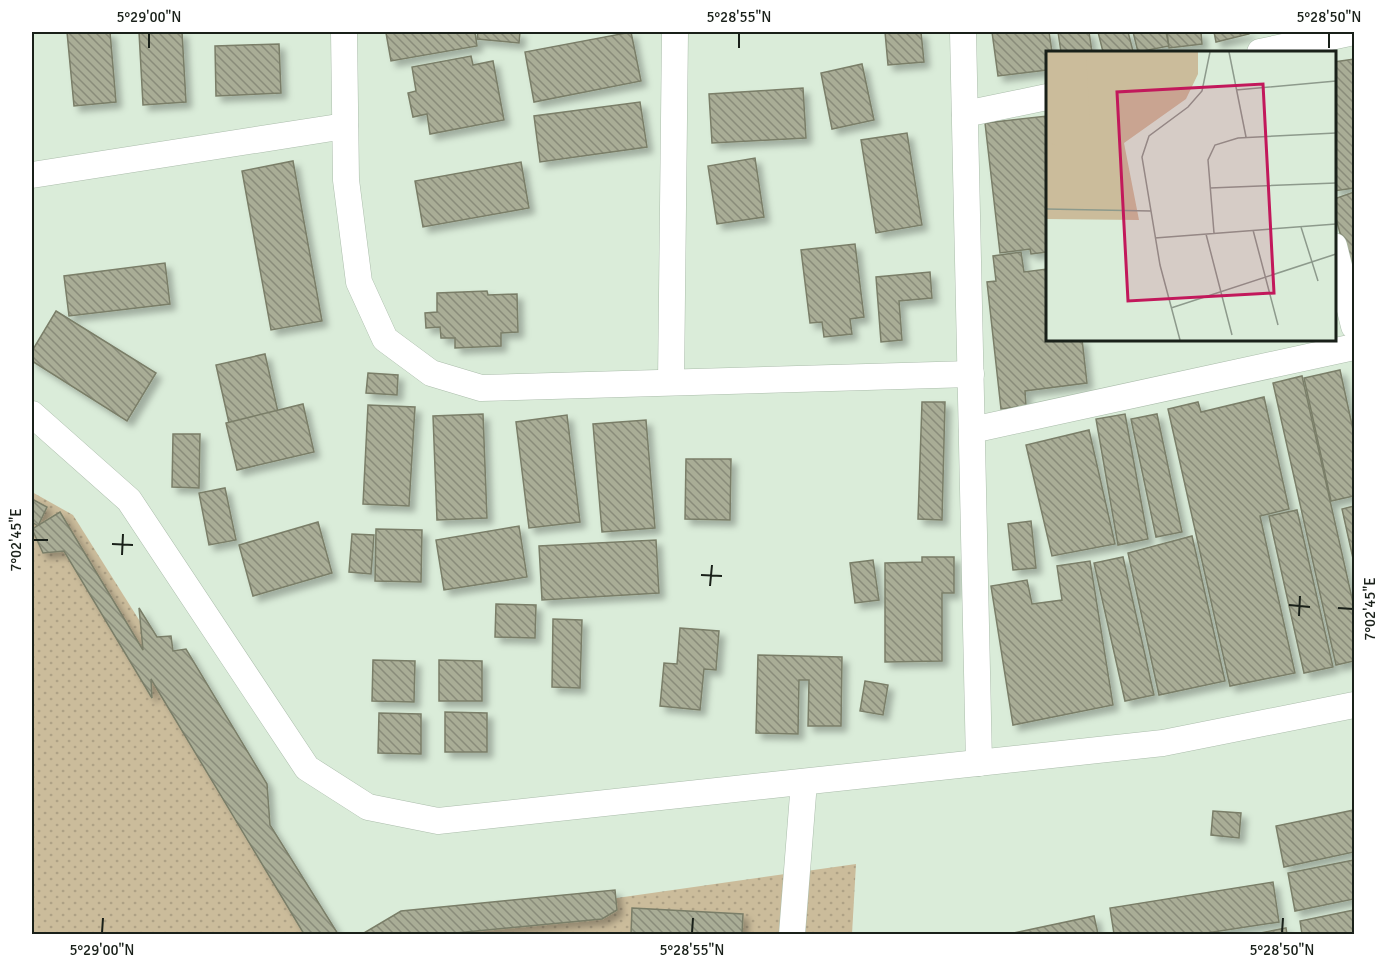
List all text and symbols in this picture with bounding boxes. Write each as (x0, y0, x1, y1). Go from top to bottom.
text: 5°29'00"N (116, 8, 182, 26)
text: 5°28'55"N (706, 8, 772, 26)
text: 5°28'50"N (1296, 8, 1362, 26)
inset map (1046, 51, 1335, 340)
text: 7°02'45"E (7, 508, 25, 572)
text: 7°02'45"E (1361, 577, 1379, 641)
text: 5°29'00"N (69, 941, 135, 959)
text: 5°28'55"N (659, 941, 725, 959)
text: 5°28'50"N (1249, 941, 1315, 959)

